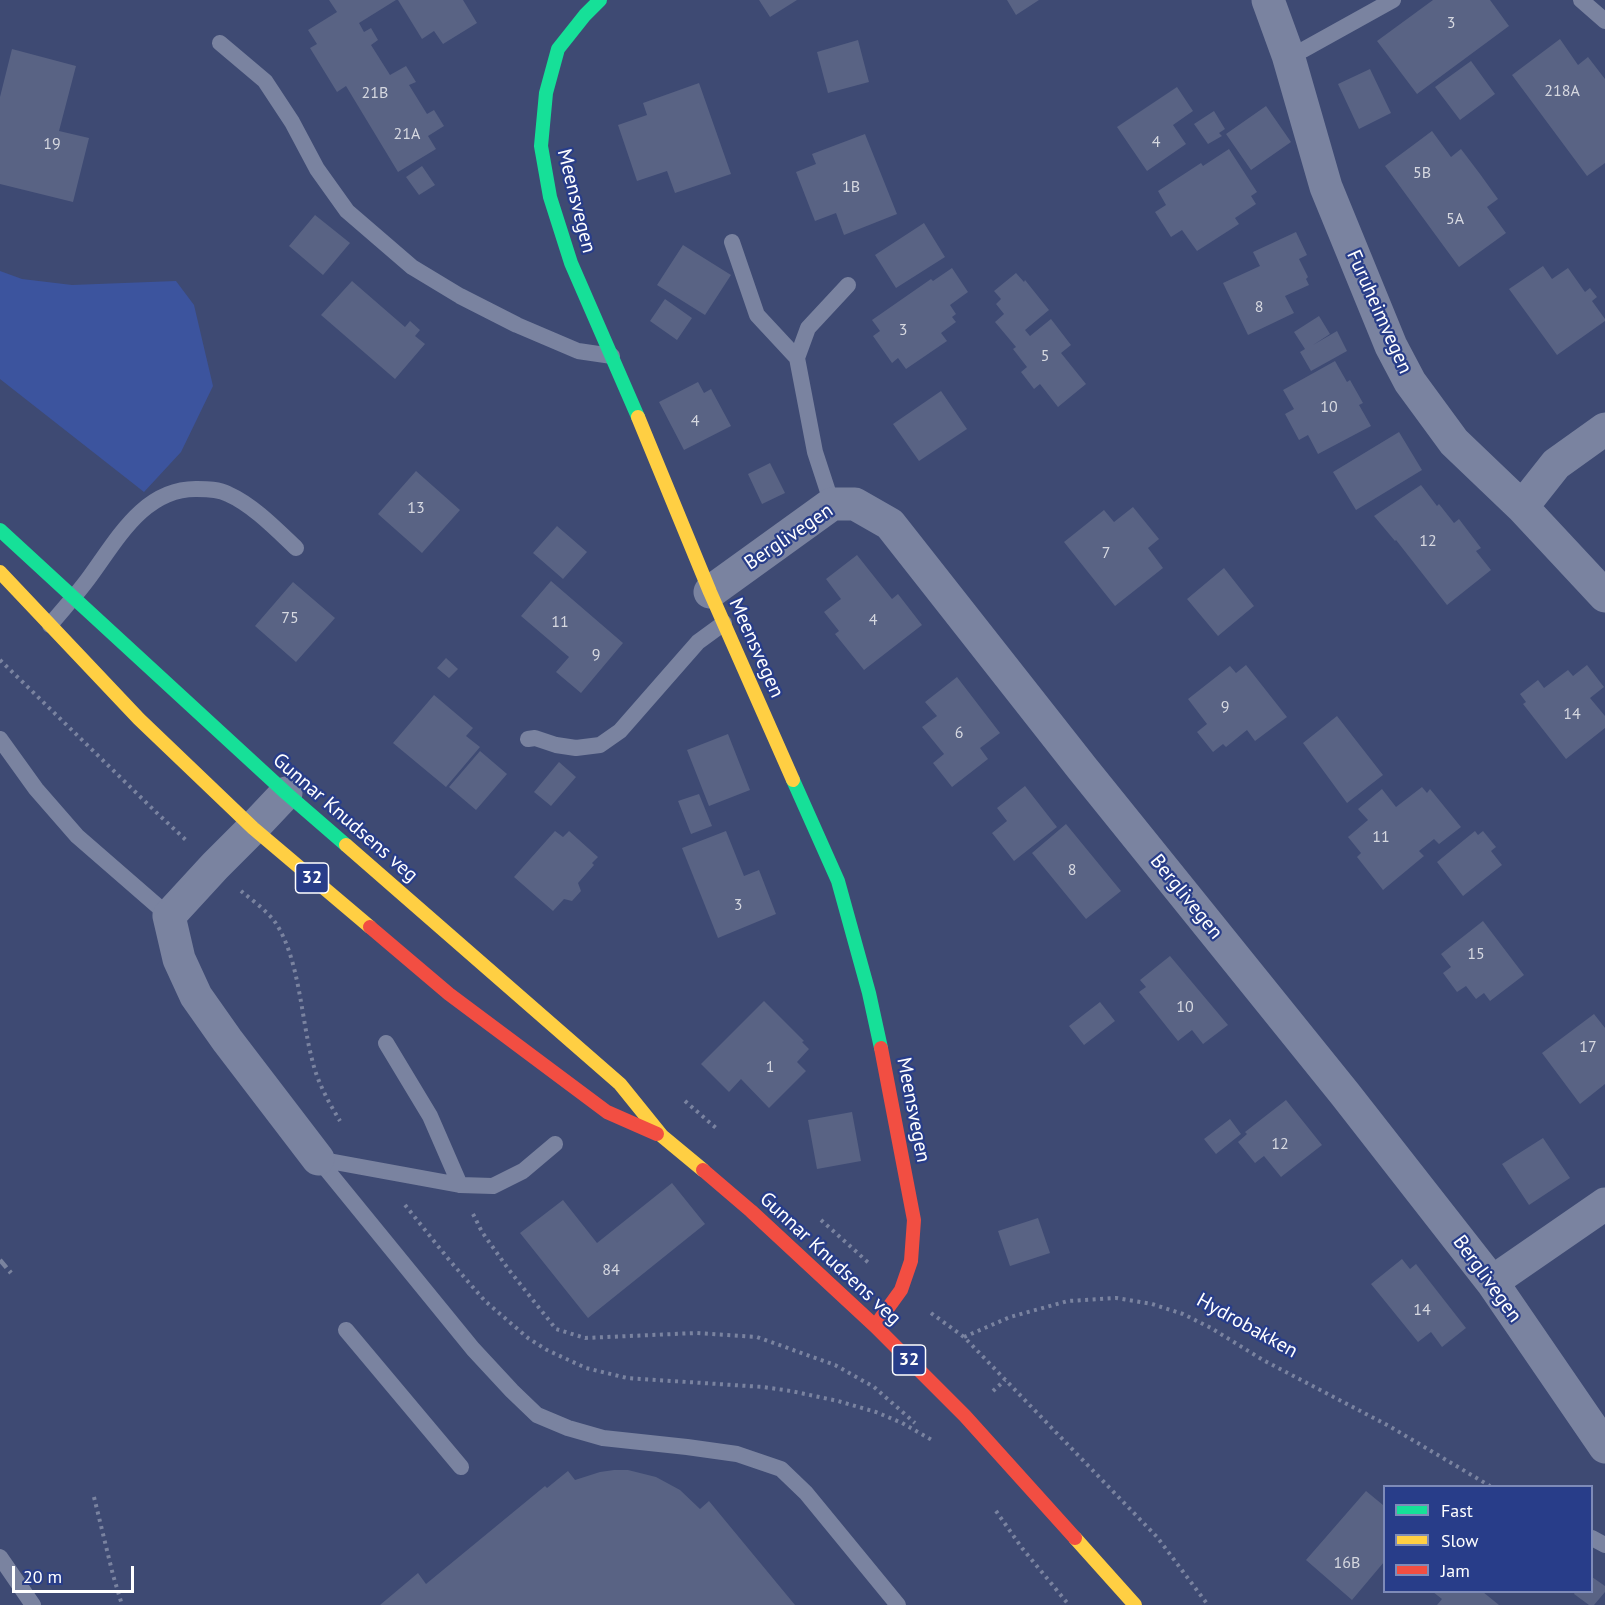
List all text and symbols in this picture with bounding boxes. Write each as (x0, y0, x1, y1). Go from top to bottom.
house number: 3 (1447, 13, 1455, 33)
house number: 218A (1544, 81, 1580, 101)
house number: 21B (362, 83, 388, 103)
house number: 21A (394, 124, 420, 144)
house number: 4 (1152, 132, 1160, 152)
house number: 19 (43, 134, 61, 154)
street label: Meensvegen (551, 146, 601, 256)
house number: 5B (1413, 163, 1431, 183)
house number: 1B (842, 177, 860, 197)
house number: 5A (1446, 209, 1464, 229)
street label: Furuheimvegen (1341, 247, 1417, 377)
house number: 8 (1255, 297, 1263, 317)
house number: 3 (899, 320, 907, 340)
house number: 5 (1041, 346, 1049, 366)
house number: 10 (1320, 397, 1338, 417)
house number: 4 (691, 411, 699, 431)
house number: 13 (407, 498, 425, 518)
street label: Berglivegen (740, 499, 838, 575)
house number: 12 (1419, 531, 1437, 551)
house number: 7 (1102, 543, 1110, 563)
street label: Meensvegen (723, 594, 789, 702)
house number: 75 (281, 608, 299, 628)
house number: 4 (869, 610, 877, 630)
house number: 11 (551, 612, 569, 632)
house number: 9 (592, 645, 600, 665)
house number: 9 (1221, 697, 1229, 717)
house number: 14 (1563, 704, 1581, 724)
house number: 6 (955, 723, 963, 743)
street label: Gunnar Knudsens veg (268, 748, 422, 888)
house number: 11 (1372, 827, 1390, 847)
street label: Berglivegen (1145, 850, 1227, 944)
house number: 8 (1068, 860, 1076, 880)
road number: 32 (296, 863, 328, 893)
house number: 3 (734, 895, 742, 915)
house number: 15 (1467, 944, 1485, 964)
house number: 10 (1176, 997, 1194, 1017)
house number: 17 (1579, 1037, 1597, 1057)
street label: Meensvegen (891, 1055, 935, 1165)
house number: 1 (766, 1057, 774, 1077)
house number: 12 (1271, 1134, 1289, 1154)
street label: Gunnar Knudsens veg (754, 1187, 906, 1331)
street label: Berglivegen (1447, 1231, 1527, 1327)
house number: 84 (602, 1260, 620, 1280)
street label: Hydrobakken (1192, 1288, 1302, 1364)
house number: 14 (1413, 1300, 1431, 1320)
road number: 32 (892, 1345, 926, 1375)
legend (1383, 1485, 1593, 1593)
text: Fast (1441, 1499, 1473, 1522)
text: Slow (1441, 1529, 1479, 1552)
house number: 16B (1334, 1553, 1360, 1573)
scale bar (15, 1554, 136, 1592)
text: Jam (1441, 1559, 1470, 1582)
text: 20 m (23, 1565, 62, 1588)

